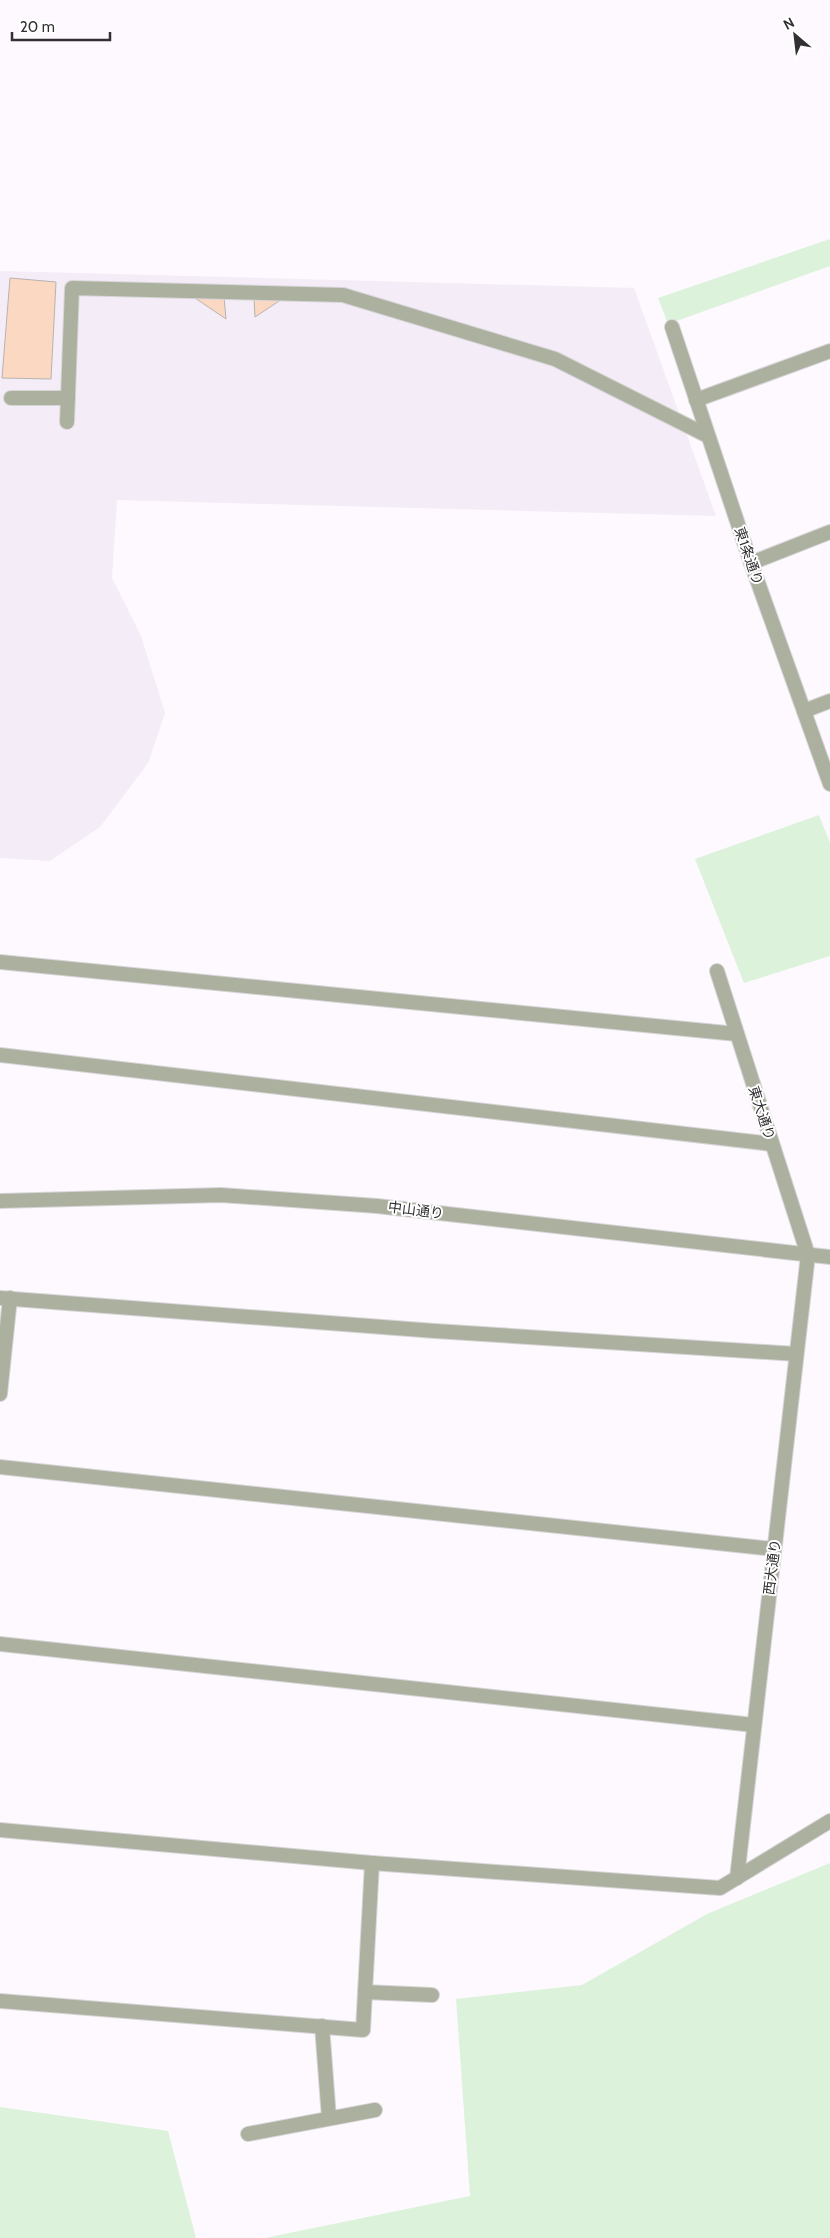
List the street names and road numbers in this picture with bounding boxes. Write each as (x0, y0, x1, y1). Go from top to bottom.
street label: 東1条通り (731, 524, 767, 588)
street label: 東大通り (745, 1084, 779, 1142)
street label: 中山通り (387, 1198, 445, 1222)
street label: 西大通り (760, 1538, 784, 1596)

